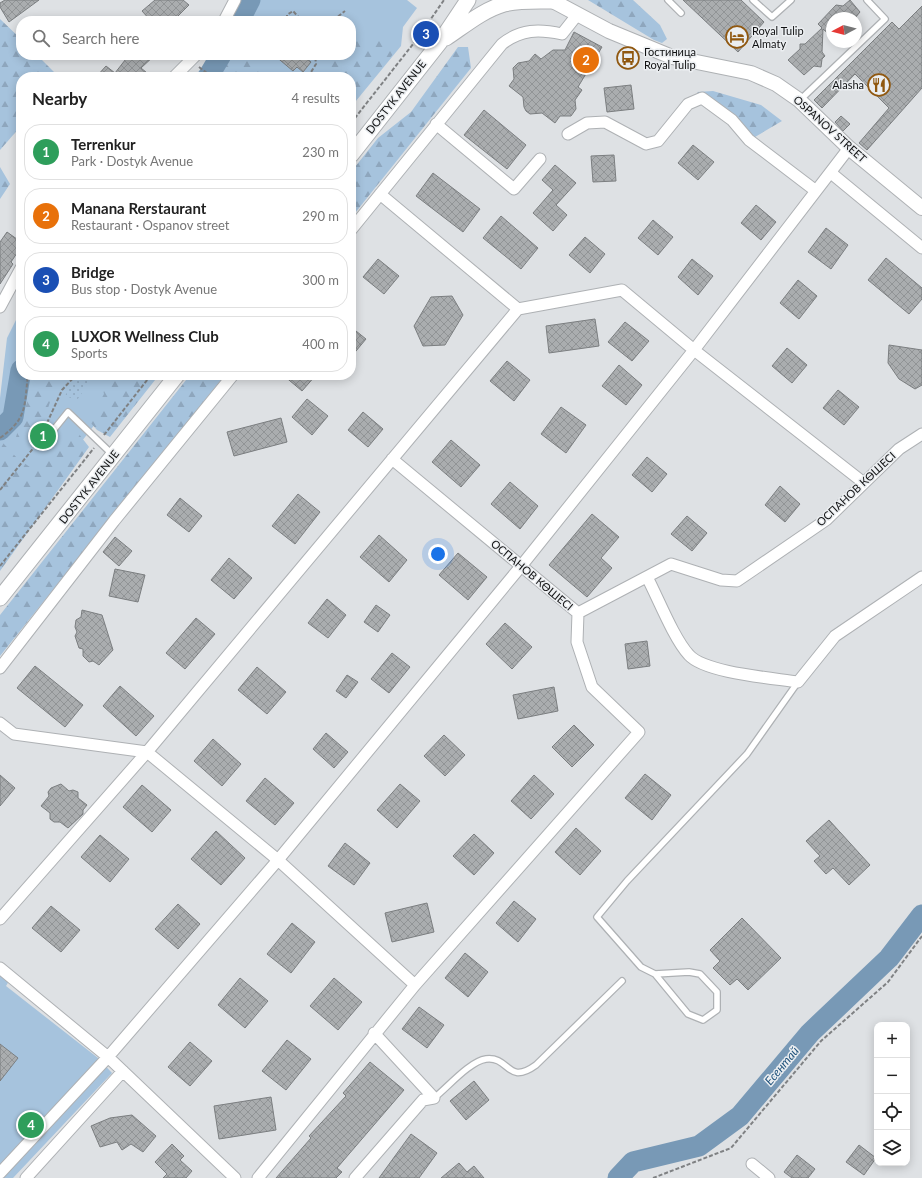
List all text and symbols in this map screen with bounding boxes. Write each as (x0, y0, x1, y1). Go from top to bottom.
north arrow (826, 12, 862, 48)
search box (16, 16, 356, 60)
pin: 3 (413, 19, 439, 49)
hotel icon: Royal Tulip Almaty (724, 24, 750, 50)
place label: Royal Tulip Almaty (752, 24, 804, 50)
icon: search (30, 27, 52, 49)
text: Search here (62, 29, 139, 47)
pin: 2 (573, 45, 599, 75)
bus stop icon: Гостиница Royal Tulip (615, 45, 641, 71)
place label: Гостиница Royal Tulip (644, 45, 696, 71)
street label: DOSTYK AVENUE (363, 57, 428, 136)
restaurant icon: Alasha (866, 72, 892, 98)
place label: Alasha (832, 78, 864, 91)
text: Nearby (32, 88, 87, 109)
text: 4 results (292, 90, 340, 106)
street label: OSPANOV STREET (791, 92, 870, 165)
text: Terrenkur (71, 135, 136, 153)
text: 1 (42, 144, 50, 160)
text: 230 m (302, 144, 339, 160)
text: Park · Dostyk Avenue (71, 153, 193, 169)
text: Manana Rerstaurant (71, 199, 206, 217)
text: 2 (42, 208, 50, 224)
text: 290 m (302, 208, 339, 224)
text: Restaurant · Ospanov street (71, 217, 229, 233)
text: Bridge (71, 263, 114, 281)
text: 3 (42, 272, 50, 288)
text: 300 m (302, 272, 339, 288)
text: Bus stop · Dostyk Avenue (71, 281, 217, 297)
text: LUXOR Wellness Club (71, 327, 219, 345)
text: 4 (42, 336, 50, 352)
text: 400 m (302, 336, 339, 352)
text: Sports (71, 345, 108, 361)
pin: 1 (30, 421, 56, 451)
street label: DOSTYK AVENUE (56, 447, 121, 526)
street label: ОСПАНОВ КӨШЕСІ (814, 449, 898, 529)
street label: ОСПАНОВ КӨШЕСІ (489, 537, 576, 613)
your location (428, 544, 448, 564)
map controls (874, 1022, 910, 1166)
button: + (874, 1022, 910, 1058)
water label: Есентай (761, 1043, 802, 1088)
button: − (874, 1058, 910, 1094)
button: locate (874, 1094, 910, 1130)
pin: 4 (18, 1110, 44, 1140)
button: layers (874, 1130, 910, 1166)

